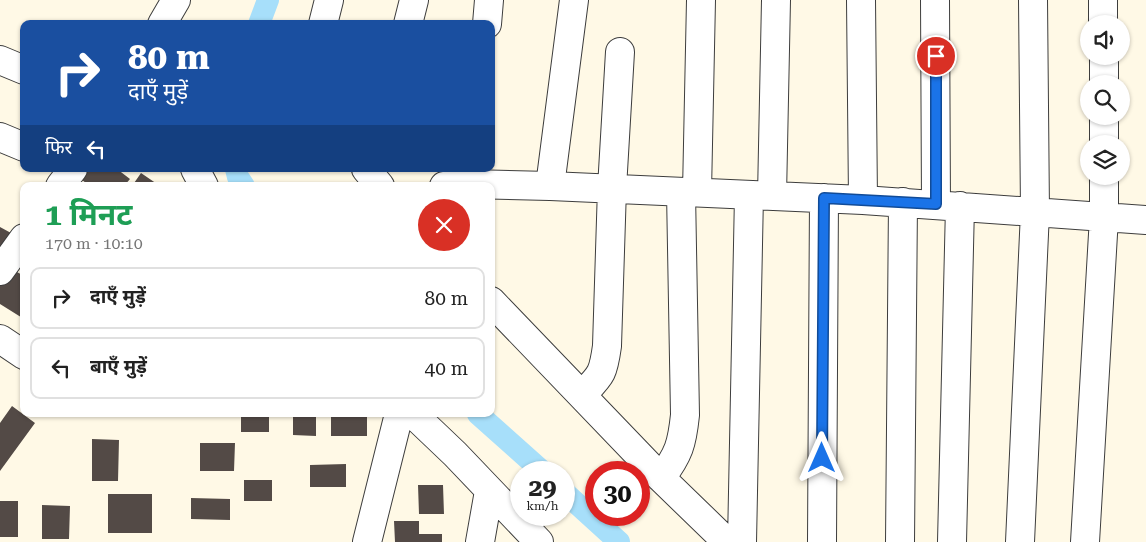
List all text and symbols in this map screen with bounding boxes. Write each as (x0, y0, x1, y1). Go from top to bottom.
map controls (1080, 15, 1130, 185)
button: sound (1080, 15, 1130, 65)
pin (915, 35, 957, 77)
text: 80 m (128, 37, 210, 78)
icon: right (45, 40, 110, 105)
icon: arrive (922, 42, 950, 70)
button: search (1080, 75, 1130, 125)
text: दाएँ मुड़ें (128, 79, 188, 104)
icon: left (82, 135, 110, 163)
button: layers (1080, 135, 1130, 185)
text: फिर (45, 136, 72, 159)
text: 1 मिनट (45, 197, 132, 232)
button: close (418, 199, 470, 251)
text: 170 m · 10:10 (45, 234, 143, 253)
icon: right (47, 284, 75, 312)
text: दाएँ मुड़ें (90, 285, 146, 308)
text: 80 m (425, 287, 468, 310)
icon: left (47, 354, 75, 382)
text: बाएँ मुड़ें (90, 355, 147, 378)
text: 40 m (425, 357, 468, 380)
position arrow (795, 431, 847, 483)
speed limit sign: 30 (585, 461, 650, 526)
text: 29 (528, 473, 557, 502)
text: km/h (526, 499, 559, 513)

